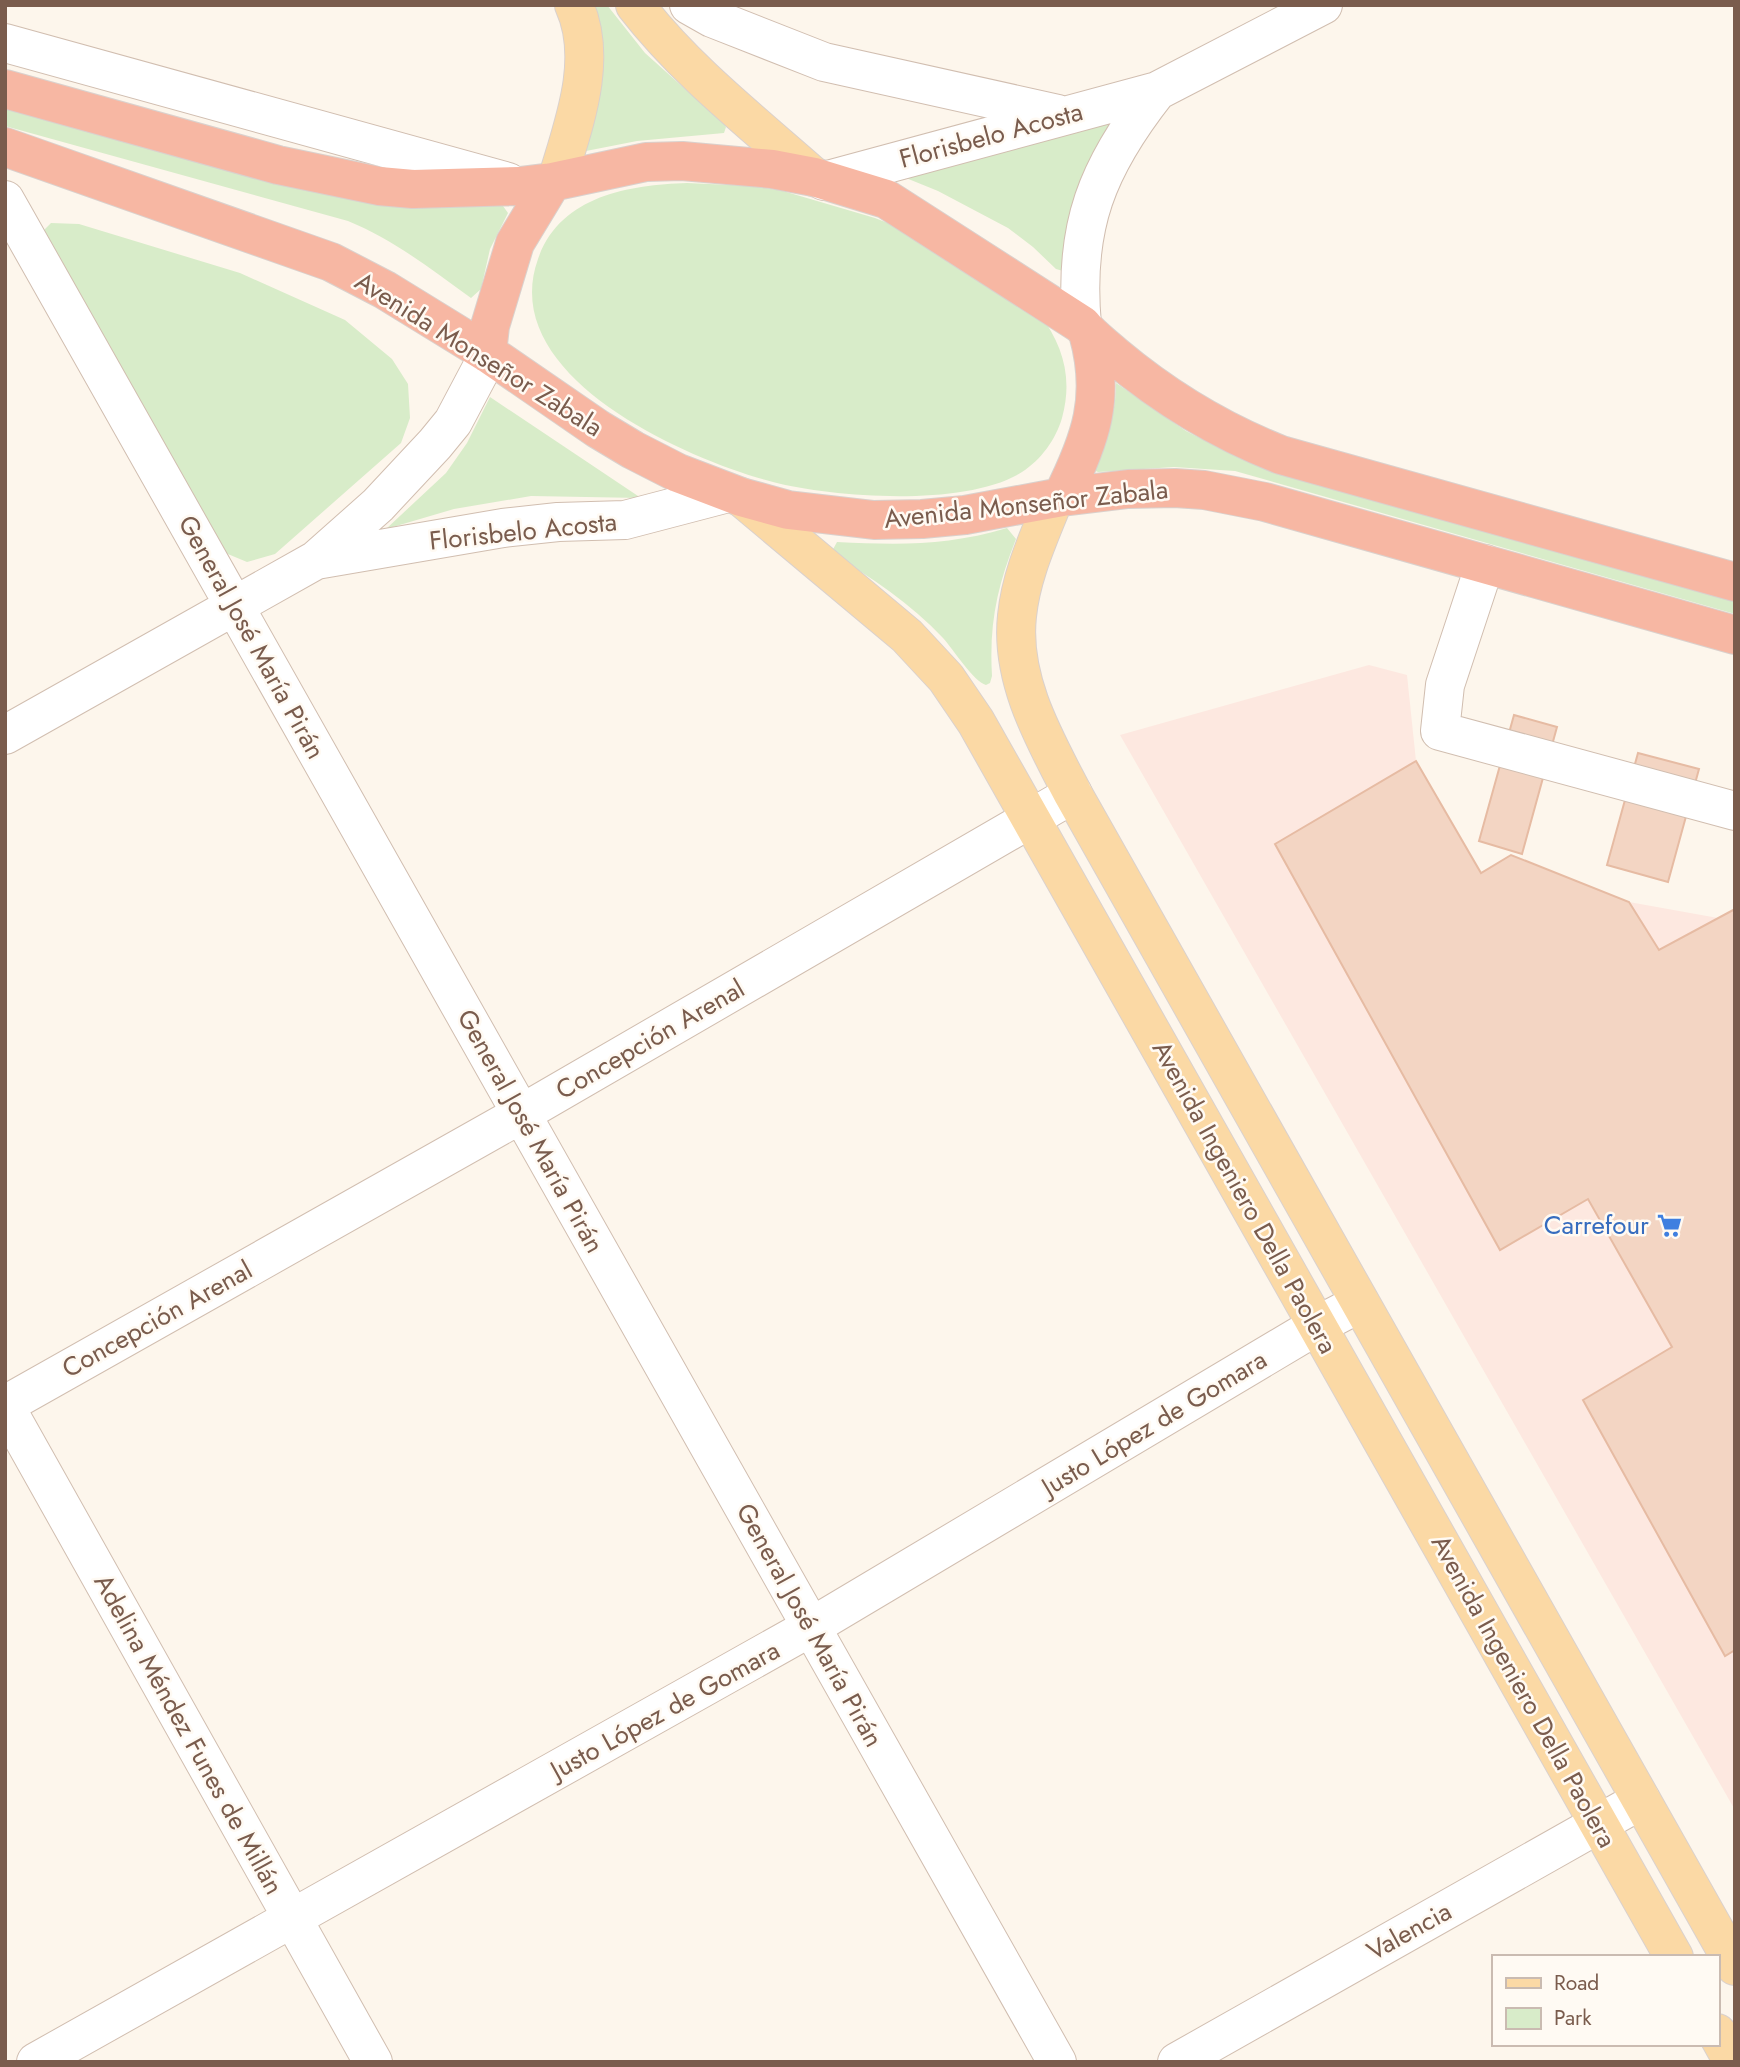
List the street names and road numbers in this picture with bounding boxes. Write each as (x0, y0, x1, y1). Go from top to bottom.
street label: Florisbelo Acosta (895, 92, 1087, 178)
street label: Avenida Monseñor Zabala (348, 262, 610, 446)
street label: Avenida Monseñor Zabala (882, 470, 1170, 538)
street label: Florisbelo Acosta (427, 502, 619, 560)
street label: General José María Pirán (169, 508, 335, 766)
street label: Concepción Arenal (549, 969, 751, 1109)
street label: General José María Pirán (448, 1002, 614, 1260)
street label: Avenida Ingeniero Della Paolera (1143, 1034, 1347, 1360)
street label: Concepción Arenal (55, 1251, 259, 1387)
street label: Justo López de Gomara (1032, 1341, 1274, 1507)
street label: General José María Pirán (727, 1496, 893, 1754)
street label: Avenida Ingeniero Della Paolera (1422, 1528, 1626, 1854)
street label: Adelina Méndez Funes de Millán (85, 1567, 293, 1901)
street label: Justo López de Gomara (541, 1631, 786, 1790)
street label: Valencia (1360, 1892, 1458, 1970)

